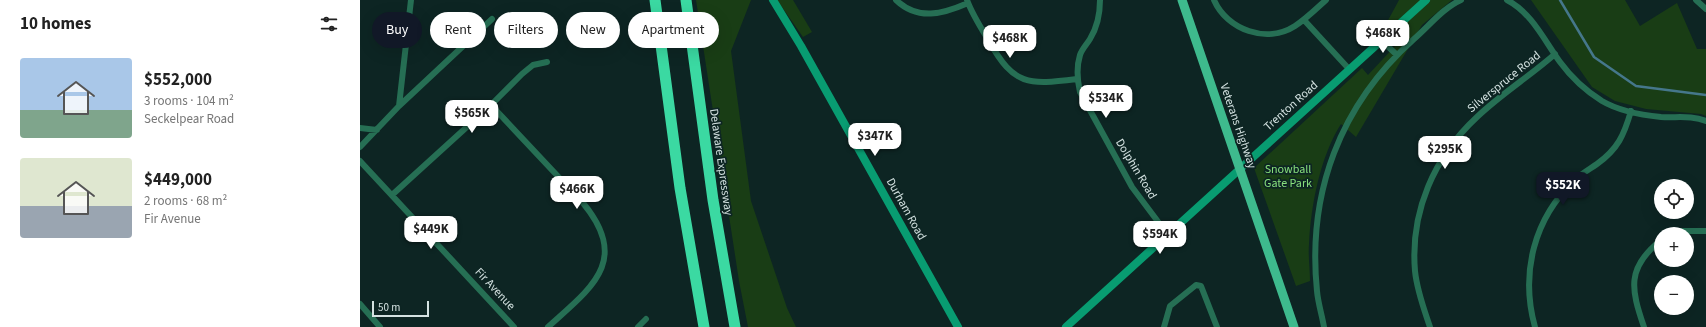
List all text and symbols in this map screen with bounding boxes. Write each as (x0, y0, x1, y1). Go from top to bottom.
text: 10 homes (20, 12, 91, 36)
chip: Buy (372, 12, 422, 48)
chip: Rent (430, 12, 486, 48)
chip: Filters (494, 12, 558, 48)
chip: New (566, 12, 620, 48)
chip: Apartment (628, 12, 719, 48)
icon: filters (318, 13, 340, 35)
pin: $468K (1355, 20, 1411, 54)
text: $468K (1365, 24, 1401, 42)
pin: $468K (982, 25, 1038, 59)
text: $468K (992, 29, 1028, 47)
street label: Silverspruce Road (1464, 47, 1544, 117)
text: $552,000 (144, 68, 212, 92)
icon: home (52, 74, 100, 122)
street label: Trenton Road (1260, 77, 1322, 135)
street label: Veterans Highway (1215, 81, 1261, 171)
pin: $534K (1078, 85, 1134, 119)
text: $534K (1088, 89, 1124, 107)
text: 3 rooms · 104 m² (144, 92, 234, 110)
pin: $565K (444, 100, 500, 134)
text: $565K (454, 104, 490, 122)
street label: Delaware Expressway (705, 108, 737, 217)
text: Seckelpear Road (144, 110, 234, 128)
pin: $347K (847, 123, 903, 157)
text: $347K (857, 127, 893, 145)
street label: Dolphin Road (1111, 136, 1161, 202)
pin: $295K (1417, 136, 1473, 170)
text: $295K (1427, 140, 1463, 158)
park label: Snowball Gate Park (1264, 161, 1312, 192)
text: $449,000 (144, 168, 212, 192)
pin: $552K (1535, 172, 1591, 206)
icon: home (52, 174, 100, 222)
street label: Durham Road (882, 175, 930, 243)
pin: $466K (549, 176, 605, 210)
text: $552K (1545, 176, 1581, 194)
map controls (1654, 179, 1694, 315)
button: locate (1654, 179, 1694, 219)
text: $466K (559, 180, 595, 198)
text: 2 rooms · 68 m² (144, 192, 227, 210)
text: Fir Avenue (144, 210, 201, 228)
pin: $449K (403, 216, 459, 250)
text: $449K (413, 220, 449, 238)
pin: $594K (1132, 221, 1188, 255)
text: $594K (1142, 225, 1178, 243)
button: + (1654, 227, 1694, 267)
street label: Fir Avenue (471, 264, 519, 314)
button: − (1654, 275, 1694, 315)
scale bar (372, 299, 429, 318)
text: 50 m (378, 300, 400, 315)

